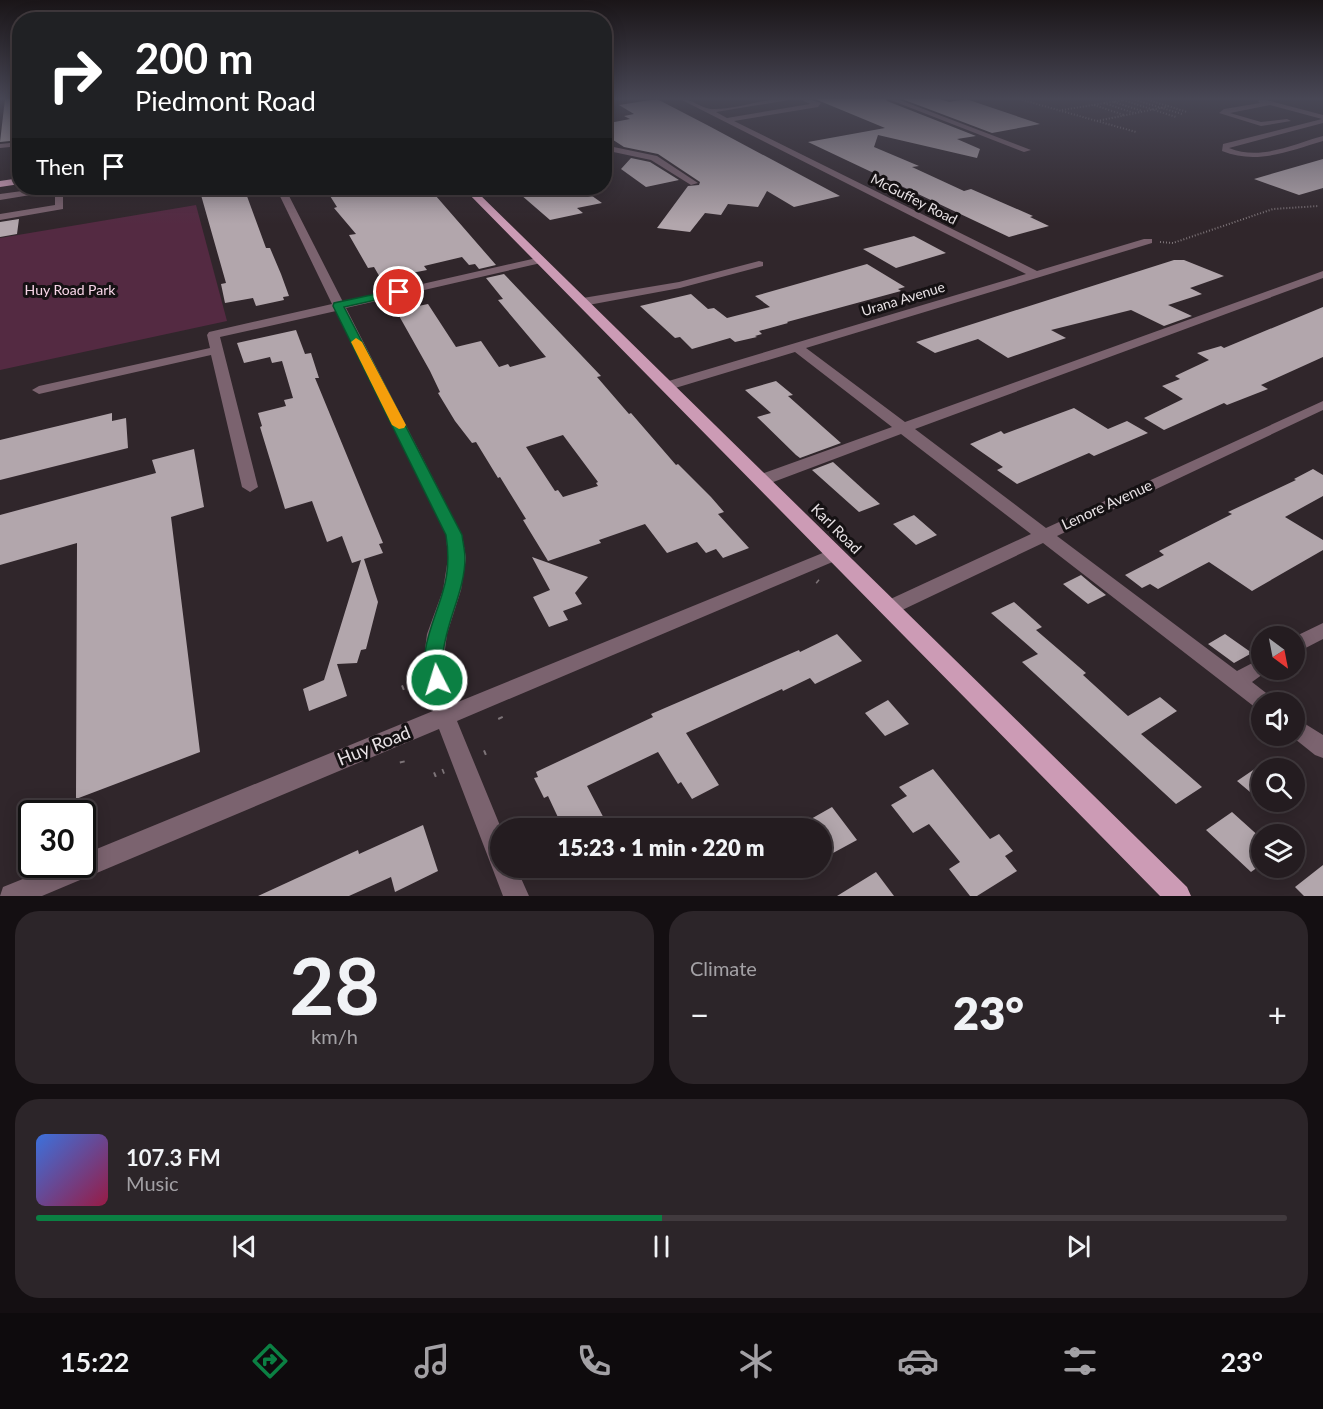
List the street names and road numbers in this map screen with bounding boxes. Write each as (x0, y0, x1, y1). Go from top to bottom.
street label: McGuffey Road (868, 169, 960, 228)
street label: Urana Avenue (859, 278, 947, 319)
street label: Lenore Avenue (1058, 475, 1155, 533)
street label: Karl Road (808, 499, 866, 557)
street label: Huy Road (334, 720, 413, 770)

